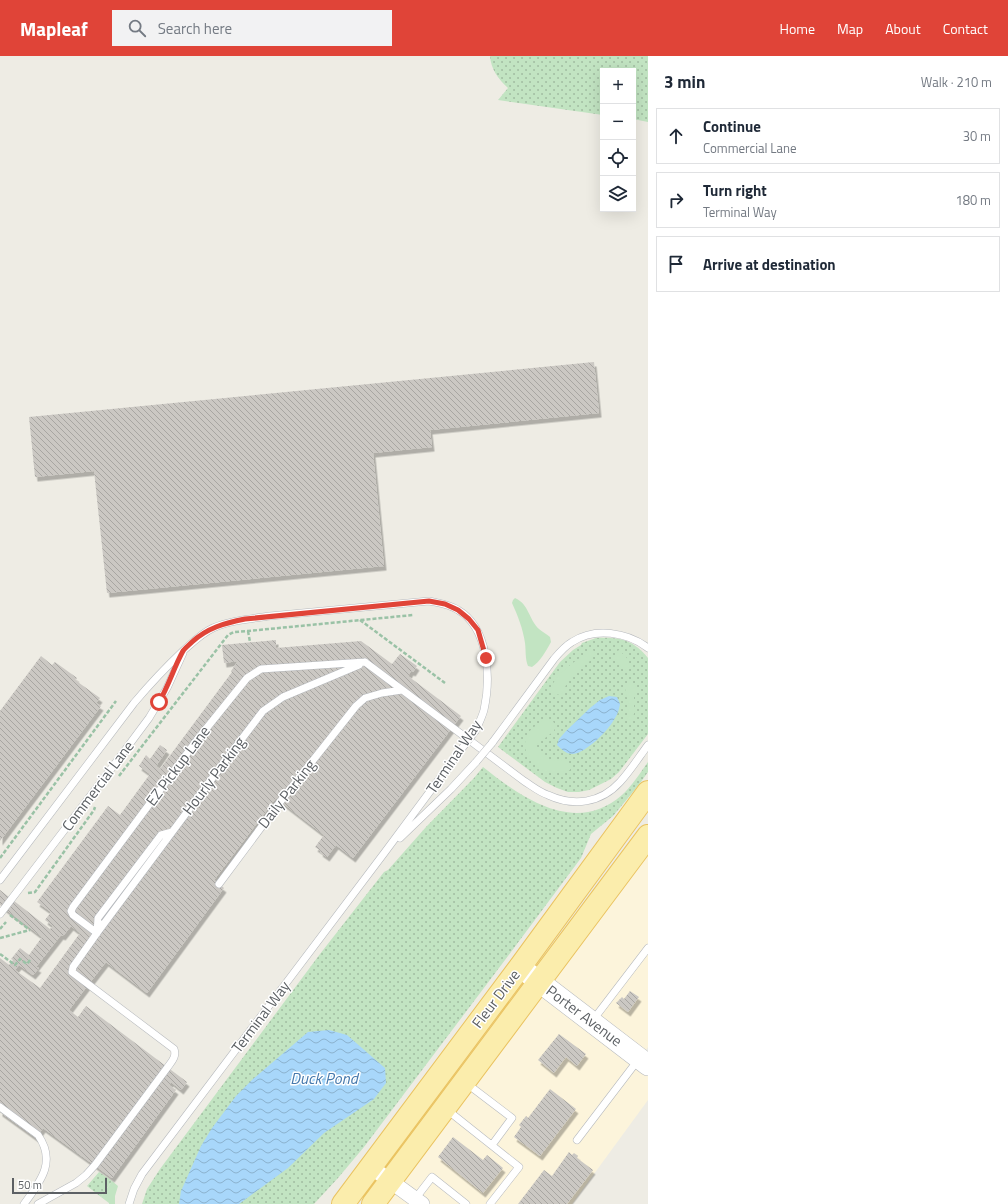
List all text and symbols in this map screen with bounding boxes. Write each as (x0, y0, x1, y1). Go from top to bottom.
search box (112, 10, 392, 46)
text: Mapleaf (20, 14, 88, 43)
icon: search (126, 17, 148, 39)
text: Search here (158, 17, 232, 40)
text: Home (780, 18, 815, 39)
text: Map (837, 18, 863, 39)
text: About (885, 18, 921, 39)
text: Contact (943, 18, 988, 39)
map controls (600, 68, 636, 212)
button: + (600, 68, 636, 104)
text: 3 min (664, 69, 705, 95)
text: Walk · 210 m (921, 72, 992, 92)
button: − (600, 104, 636, 140)
text: Continue (703, 115, 761, 138)
icon: ahead (665, 125, 687, 147)
text: 30 m (963, 126, 991, 146)
text: Commercial Lane (703, 138, 797, 158)
button: locate (600, 140, 636, 176)
button: layers (600, 176, 636, 212)
text: Turn right (703, 179, 767, 202)
icon: right (665, 189, 687, 211)
text: 180 m (955, 190, 991, 210)
text: Terminal Way (703, 202, 777, 222)
icon: arrive (665, 253, 687, 275)
text: Arrive at destination (703, 253, 836, 276)
route end (477, 649, 495, 667)
route start (150, 693, 168, 711)
street label: Terminal Way (420, 715, 487, 798)
street label: EZ Pickup Lane (140, 721, 215, 811)
street label: Hourly Parking (176, 731, 251, 820)
street label: Commercial Lane (56, 736, 139, 836)
street label: Daily Parking (252, 754, 321, 833)
street label: Fleur Drive (466, 965, 525, 1033)
street label: Terminal Way (226, 976, 295, 1058)
street label: Porter Avenue (541, 979, 627, 1052)
water label: Duck Pond (290, 1066, 360, 1090)
scale bar (12, 1176, 107, 1195)
text: 50 m (18, 1177, 42, 1193)

